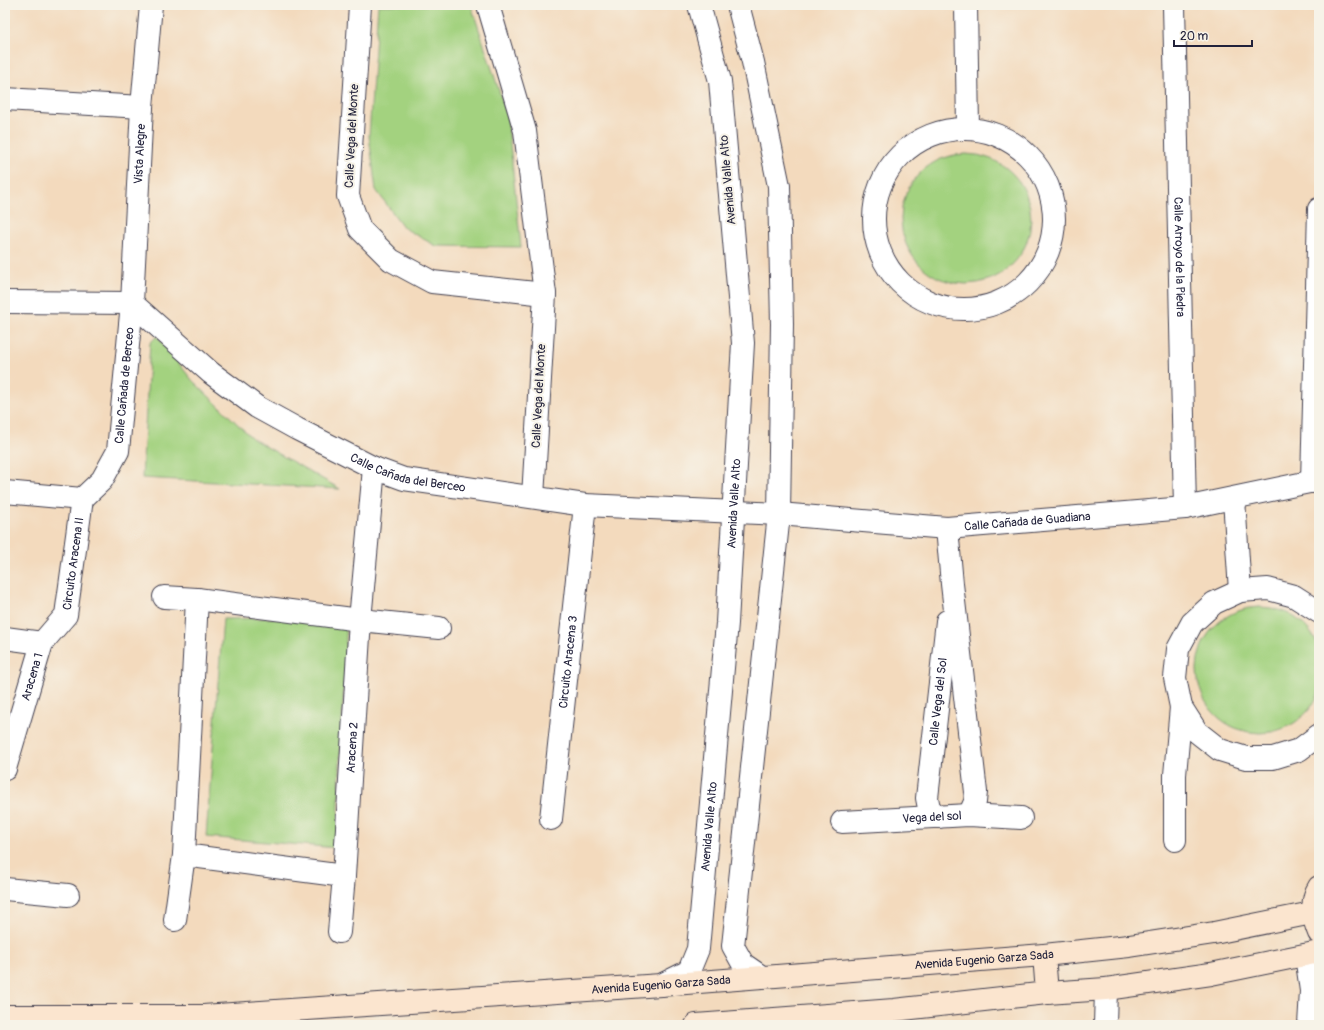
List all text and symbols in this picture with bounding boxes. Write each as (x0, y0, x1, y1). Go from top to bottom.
scale bar (1174, 22, 1252, 48)
text: 20 m (1180, 29, 1209, 44)
street label: Calle Vega del Monte (342, 83, 362, 188)
street label: Vista Alegre (131, 123, 149, 184)
street label: Avenida Valle Alto (717, 134, 739, 226)
street label: Calle Arroyo de la Piedra (1171, 197, 1188, 318)
street label: Calle Cañada de Berceo (111, 326, 137, 444)
street label: Calle Vega del Monte (529, 343, 549, 448)
street label: Calle Cañada del Berceo (348, 450, 467, 495)
street label: Avenida Valle Alto (724, 458, 744, 549)
street label: Calle Cañada de Guadiana (964, 508, 1092, 534)
street label: Circuito Aracena II (59, 516, 87, 611)
street label: Circuito Aracena 3 (556, 614, 581, 709)
street label: Aracena 1 (18, 651, 46, 703)
street label: Calle Vega del Sol (925, 657, 950, 746)
street label: Aracena 2 (343, 721, 361, 773)
street label: Avenida Valle Alto (697, 780, 720, 872)
street label: Vega del sol (902, 808, 962, 826)
street label: Avenida Eugenio Garza Sada (914, 946, 1055, 973)
street label: Avenida Eugenio Garza Sada (591, 972, 732, 997)

